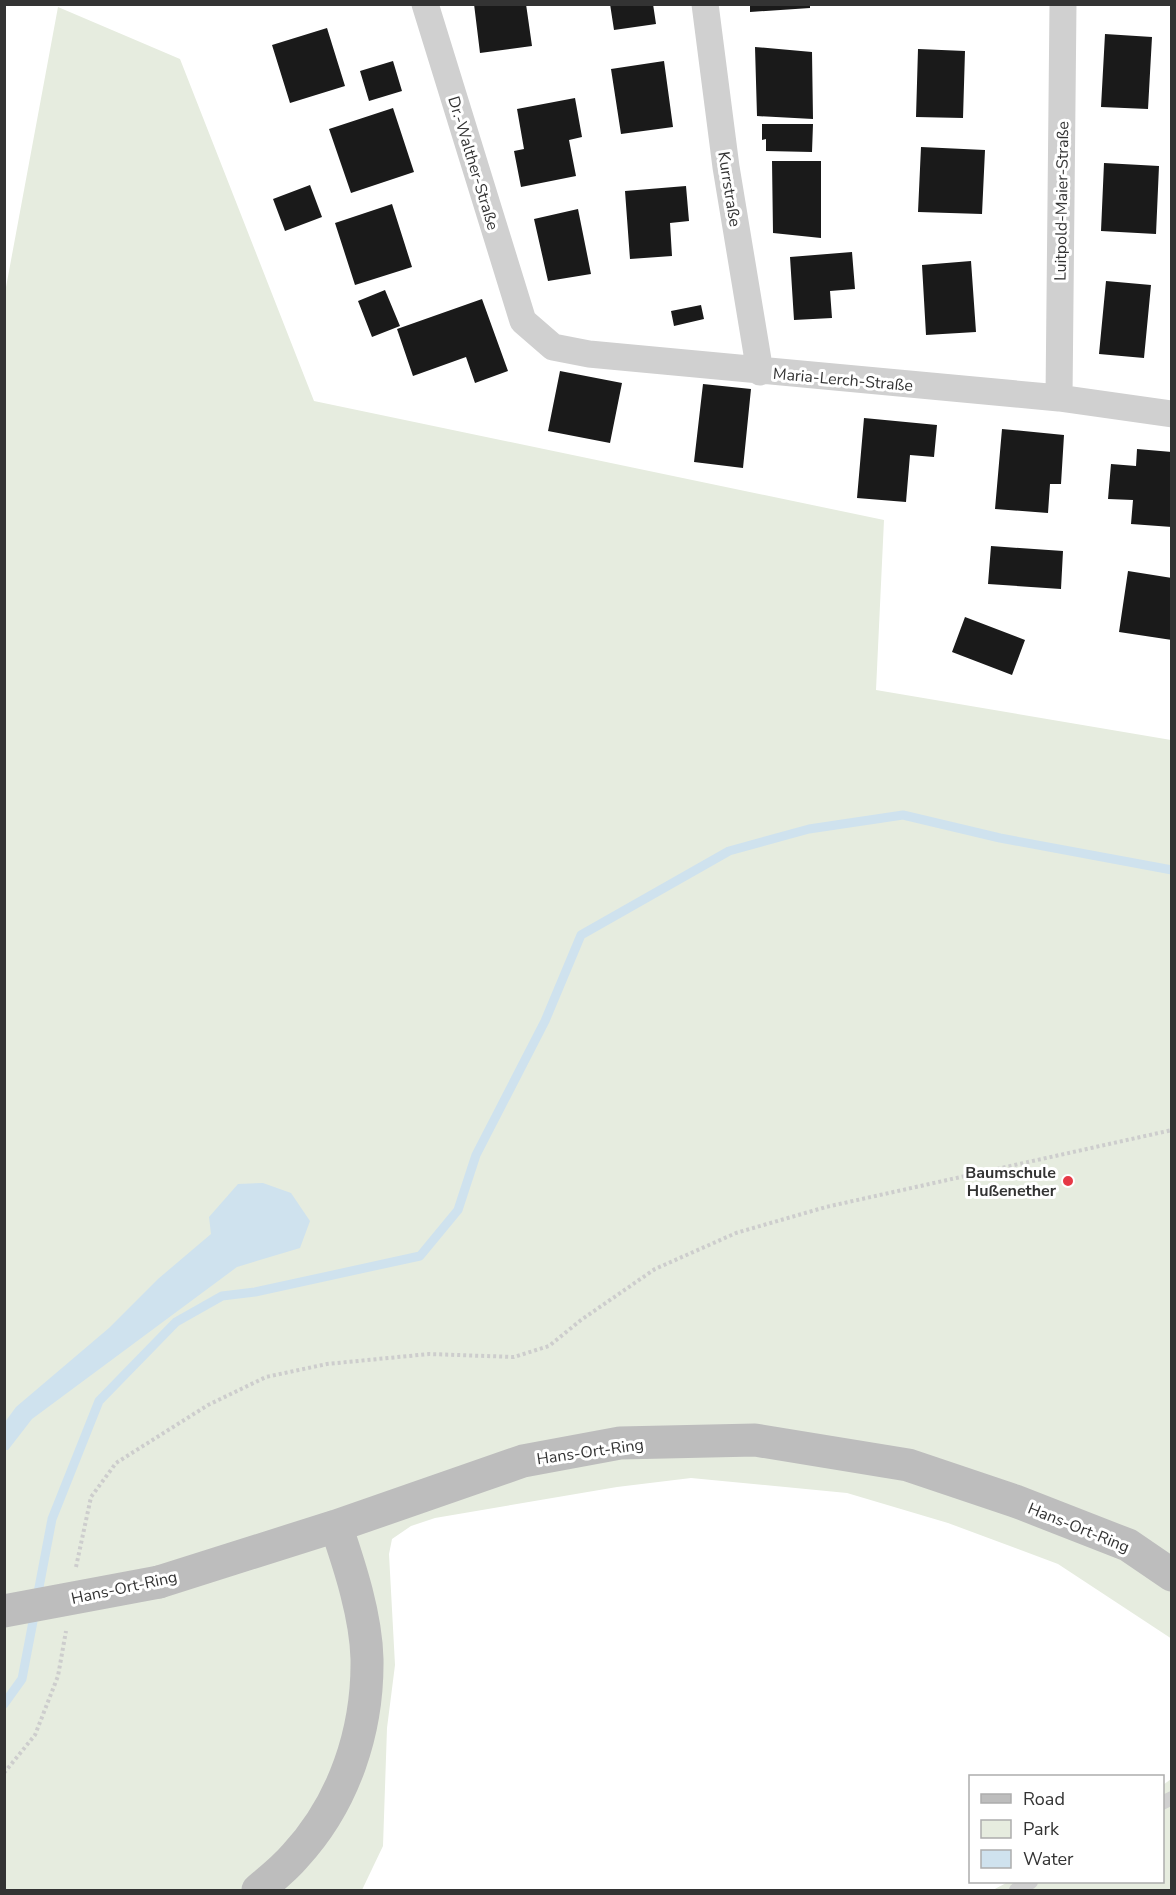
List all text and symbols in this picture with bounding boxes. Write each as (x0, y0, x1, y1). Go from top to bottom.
street label: Dr.-Walther-Straße (442, 94, 504, 233)
street label: Luitpold-Maier-Straße (1050, 121, 1074, 281)
street label: Kurrstraße (712, 150, 746, 228)
street label: Maria-Lerch-Straße (772, 363, 914, 397)
place label: Baumschule Hußenether (965, 1162, 1057, 1202)
marker: Baumschule Hußenether (1061, 1174, 1075, 1188)
street label: Hans-Ort-Ring (535, 1434, 645, 1470)
street label: Hans-Ort-Ring (1025, 1498, 1133, 1558)
street label: Hans-Ort-Ring (69, 1566, 179, 1610)
legend (969, 1775, 1164, 1883)
text: Road (1023, 1787, 1065, 1811)
text: Park (1023, 1817, 1060, 1841)
text: Water (1023, 1847, 1074, 1871)

